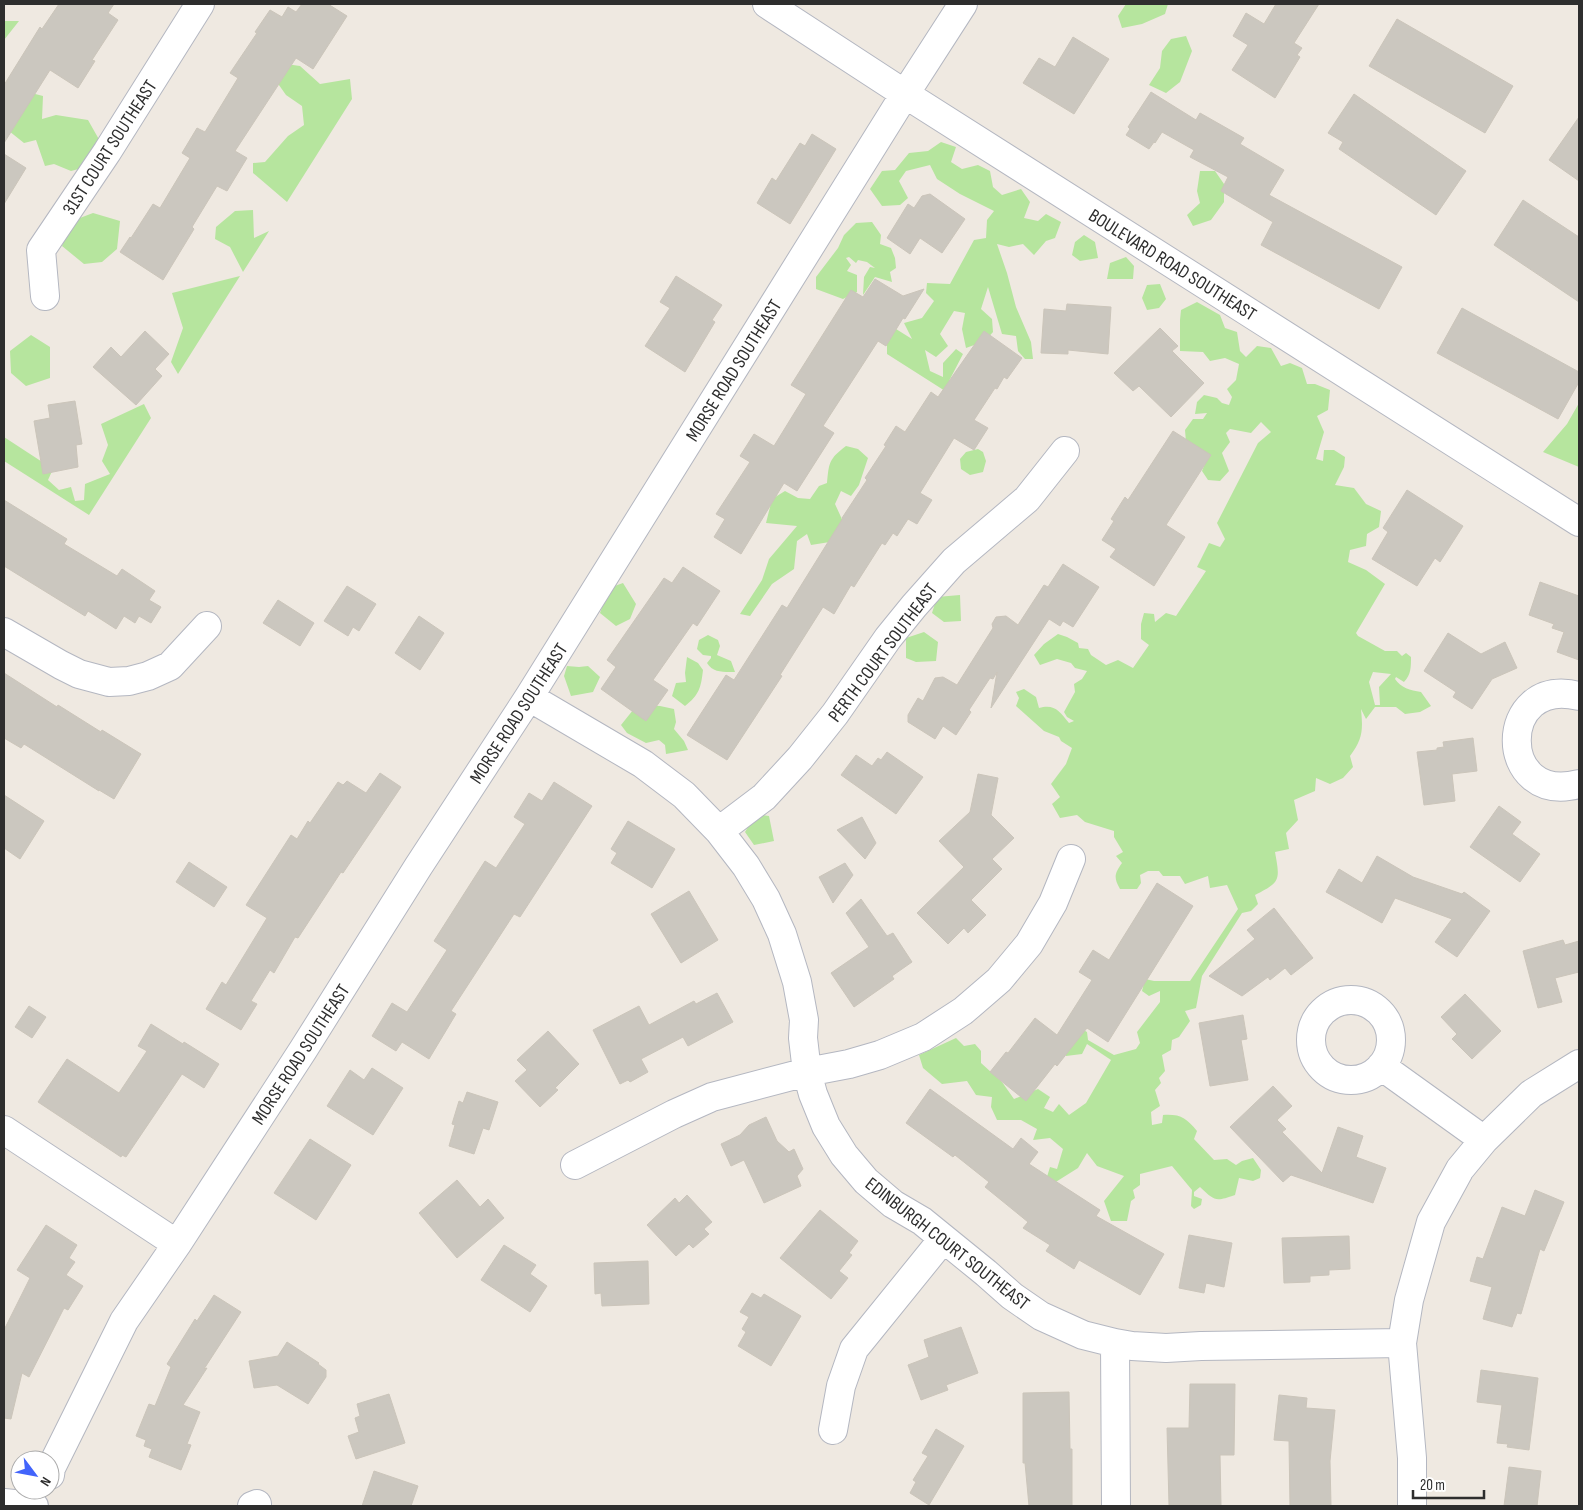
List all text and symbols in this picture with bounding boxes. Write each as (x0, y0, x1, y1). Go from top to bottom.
street label: 31ST COURT SOUTHEAST (58, 76, 163, 220)
street label: BOULEVARD ROAD SOUTHEAST (1084, 204, 1261, 326)
street label: MORSE ROAD SOUTHEAST (681, 296, 787, 446)
street label: PERTH COURT SOUTHEAST (824, 579, 943, 727)
street label: MORSE ROAD SOUTHEAST (465, 639, 573, 788)
street label: MORSE ROAD SOUTHEAST (247, 980, 355, 1129)
street label: EDINBURGH COURT SOUTHEAST (860, 1173, 1034, 1316)
north arrow (10, 1450, 60, 1500)
scale bar (1413, 1468, 1484, 1500)
text: N (36, 1474, 55, 1489)
text: 20 m (1420, 1476, 1445, 1495)

